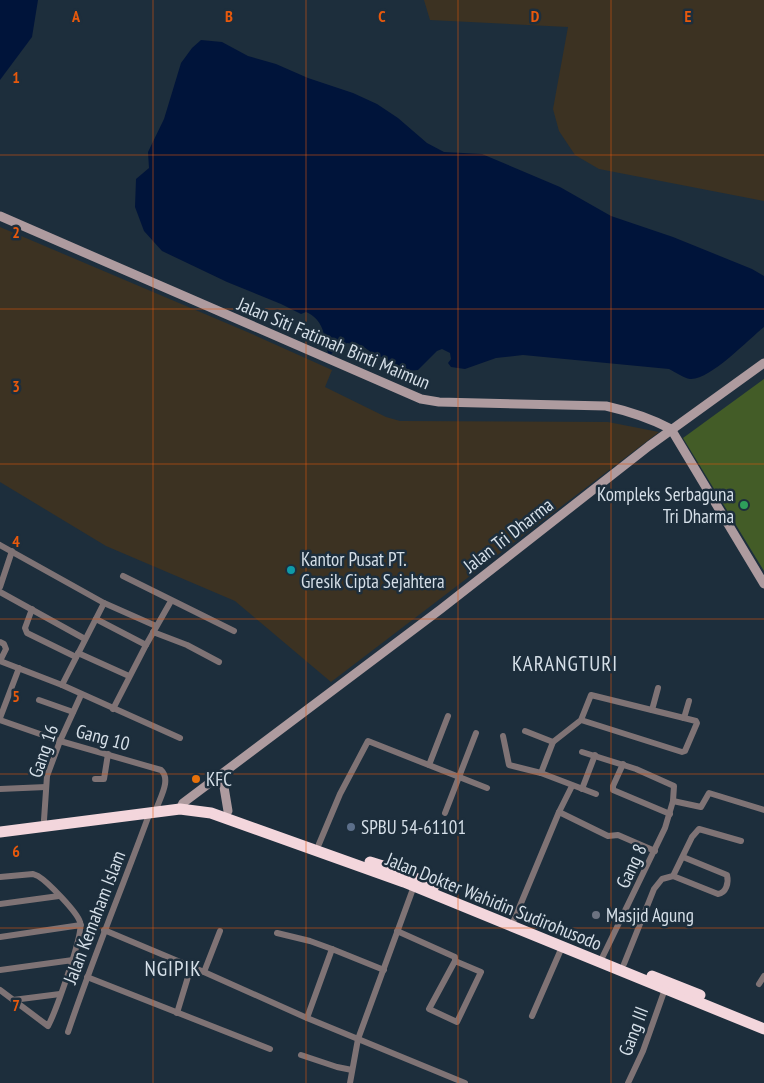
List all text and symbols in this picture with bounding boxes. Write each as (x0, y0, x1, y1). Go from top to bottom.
text: A (71, 6, 81, 26)
text: B (225, 6, 233, 26)
text: C (378, 6, 386, 26)
text: D (531, 6, 540, 26)
text: E (685, 6, 692, 26)
text: 1 (12, 67, 20, 87)
text: 2 (12, 222, 20, 242)
street label: Jalan Siti Fatimah Binti Maimun (233, 291, 434, 394)
text: 3 (12, 376, 20, 396)
place label: Kompleks Serbaguna Tri Dharma (597, 482, 734, 528)
street label: Jalan Tri Dharma (457, 492, 558, 578)
marker: Kompleks Serbaguna Tri Dharma (738, 499, 750, 511)
text: 4 (12, 531, 20, 551)
place label: Kantor Pusat PT. Gresik Cipta Sejahtera (301, 547, 445, 593)
marker: Kantor Pusat PT. Gresik Cipta Sejahtera (285, 564, 297, 576)
district label: KARANGTURI (512, 650, 618, 677)
text: 5 (12, 686, 20, 706)
street label: Gang 10 (74, 718, 132, 756)
street label: Gang 16 (23, 721, 63, 781)
place label: KFC (206, 767, 232, 791)
marker: KFC (190, 773, 202, 785)
place label: SPBU 54-61101 (361, 815, 466, 839)
marker: SPBU 54-61101 (345, 821, 357, 833)
street label: Gang 8 (610, 840, 652, 892)
text: 6 (12, 841, 20, 861)
street label: Jalan Dokter Wahidin Sudirohusodo (382, 846, 605, 955)
street label: Jalan Kemaham Islam (57, 847, 130, 988)
place label: Masjid Agung (606, 903, 694, 927)
marker: Masjid Agung (590, 909, 602, 921)
district label: NGIPIK (144, 955, 202, 982)
text: 7 (12, 995, 20, 1015)
street label: Gang III (613, 1003, 653, 1059)

